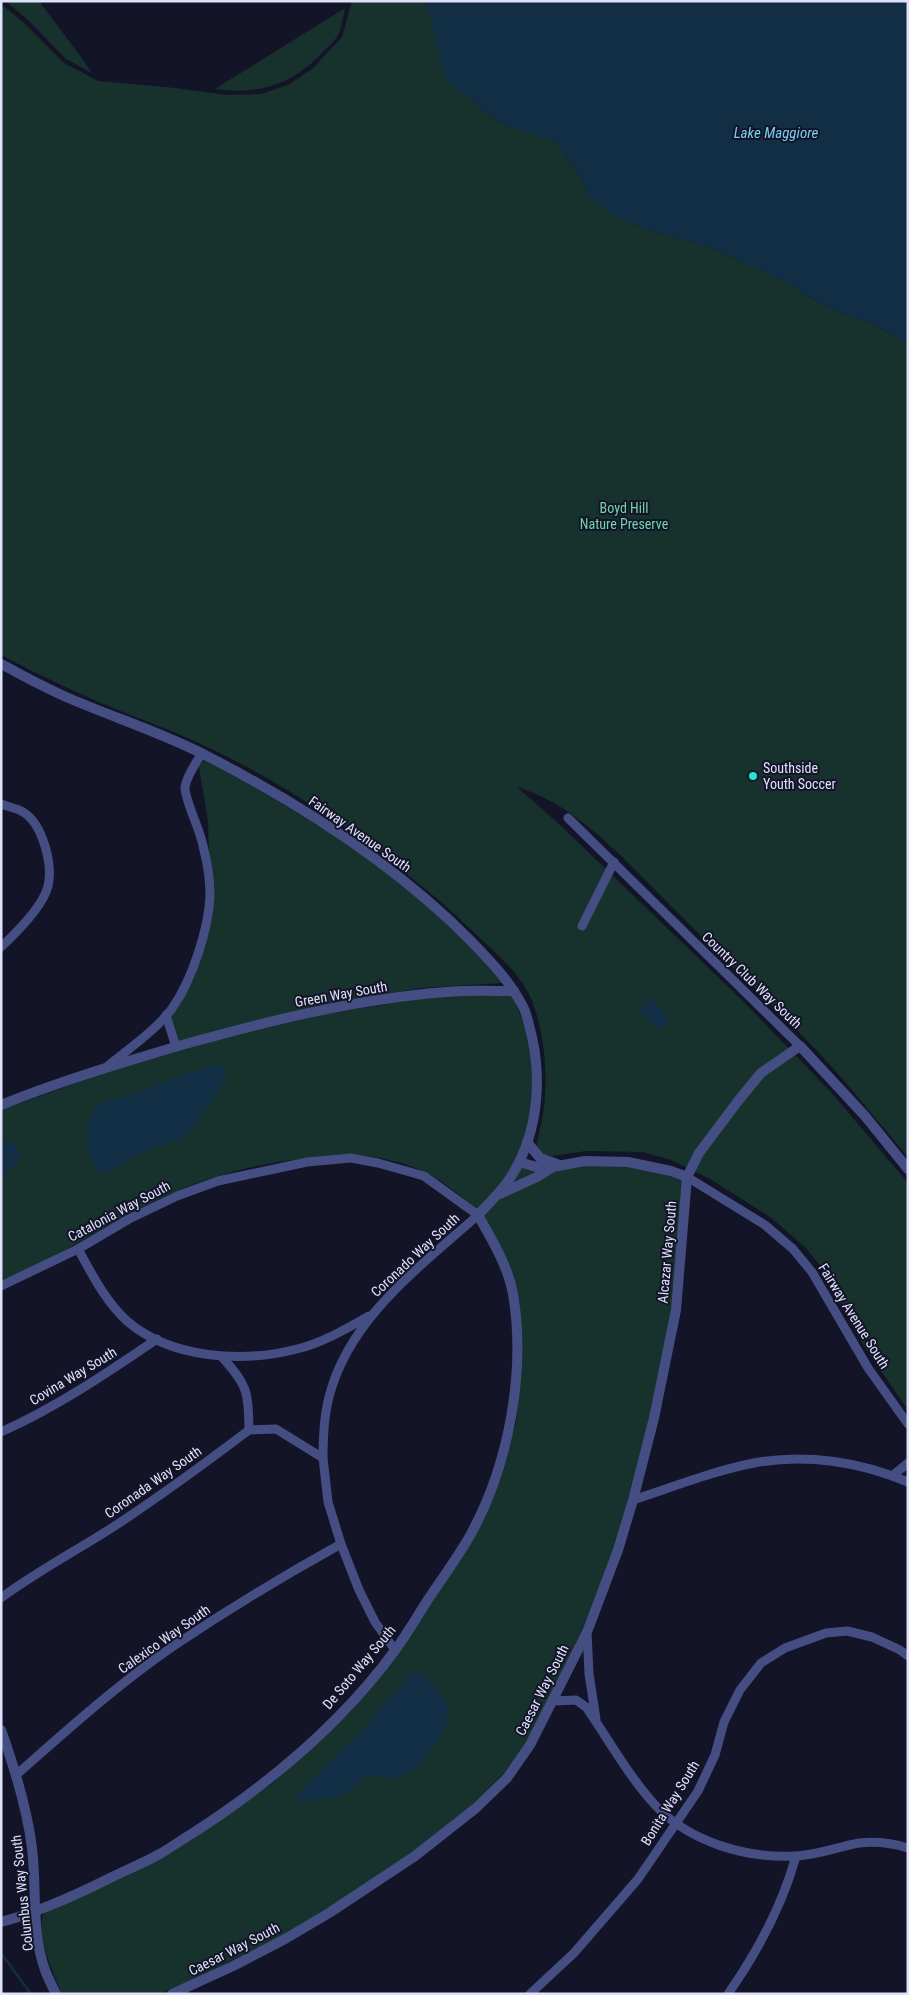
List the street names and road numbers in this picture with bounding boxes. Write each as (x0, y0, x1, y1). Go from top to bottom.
street label: Fairway Avenue South (306, 793, 414, 875)
street label: Country Club Way South (699, 928, 805, 1032)
street label: Green Way South (294, 978, 388, 1010)
street label: Catalonia Way South (65, 1177, 173, 1245)
street label: Alcazar Way South (655, 1200, 679, 1304)
street label: Coronado Way South (368, 1210, 462, 1300)
street label: Fairway Avenue South (815, 1260, 893, 1372)
street label: Covina Way South (27, 1344, 119, 1408)
street label: Coronada Way South (102, 1443, 204, 1521)
street label: Calexico Way South (115, 1601, 213, 1677)
street label: De Soto Way South (319, 1622, 399, 1712)
street label: Caesar Way South (512, 1642, 572, 1738)
street label: Bonita Way South (638, 1758, 702, 1848)
street label: Columbus Way South (8, 1834, 36, 1952)
street label: Caesar Way South (186, 1919, 282, 1979)

